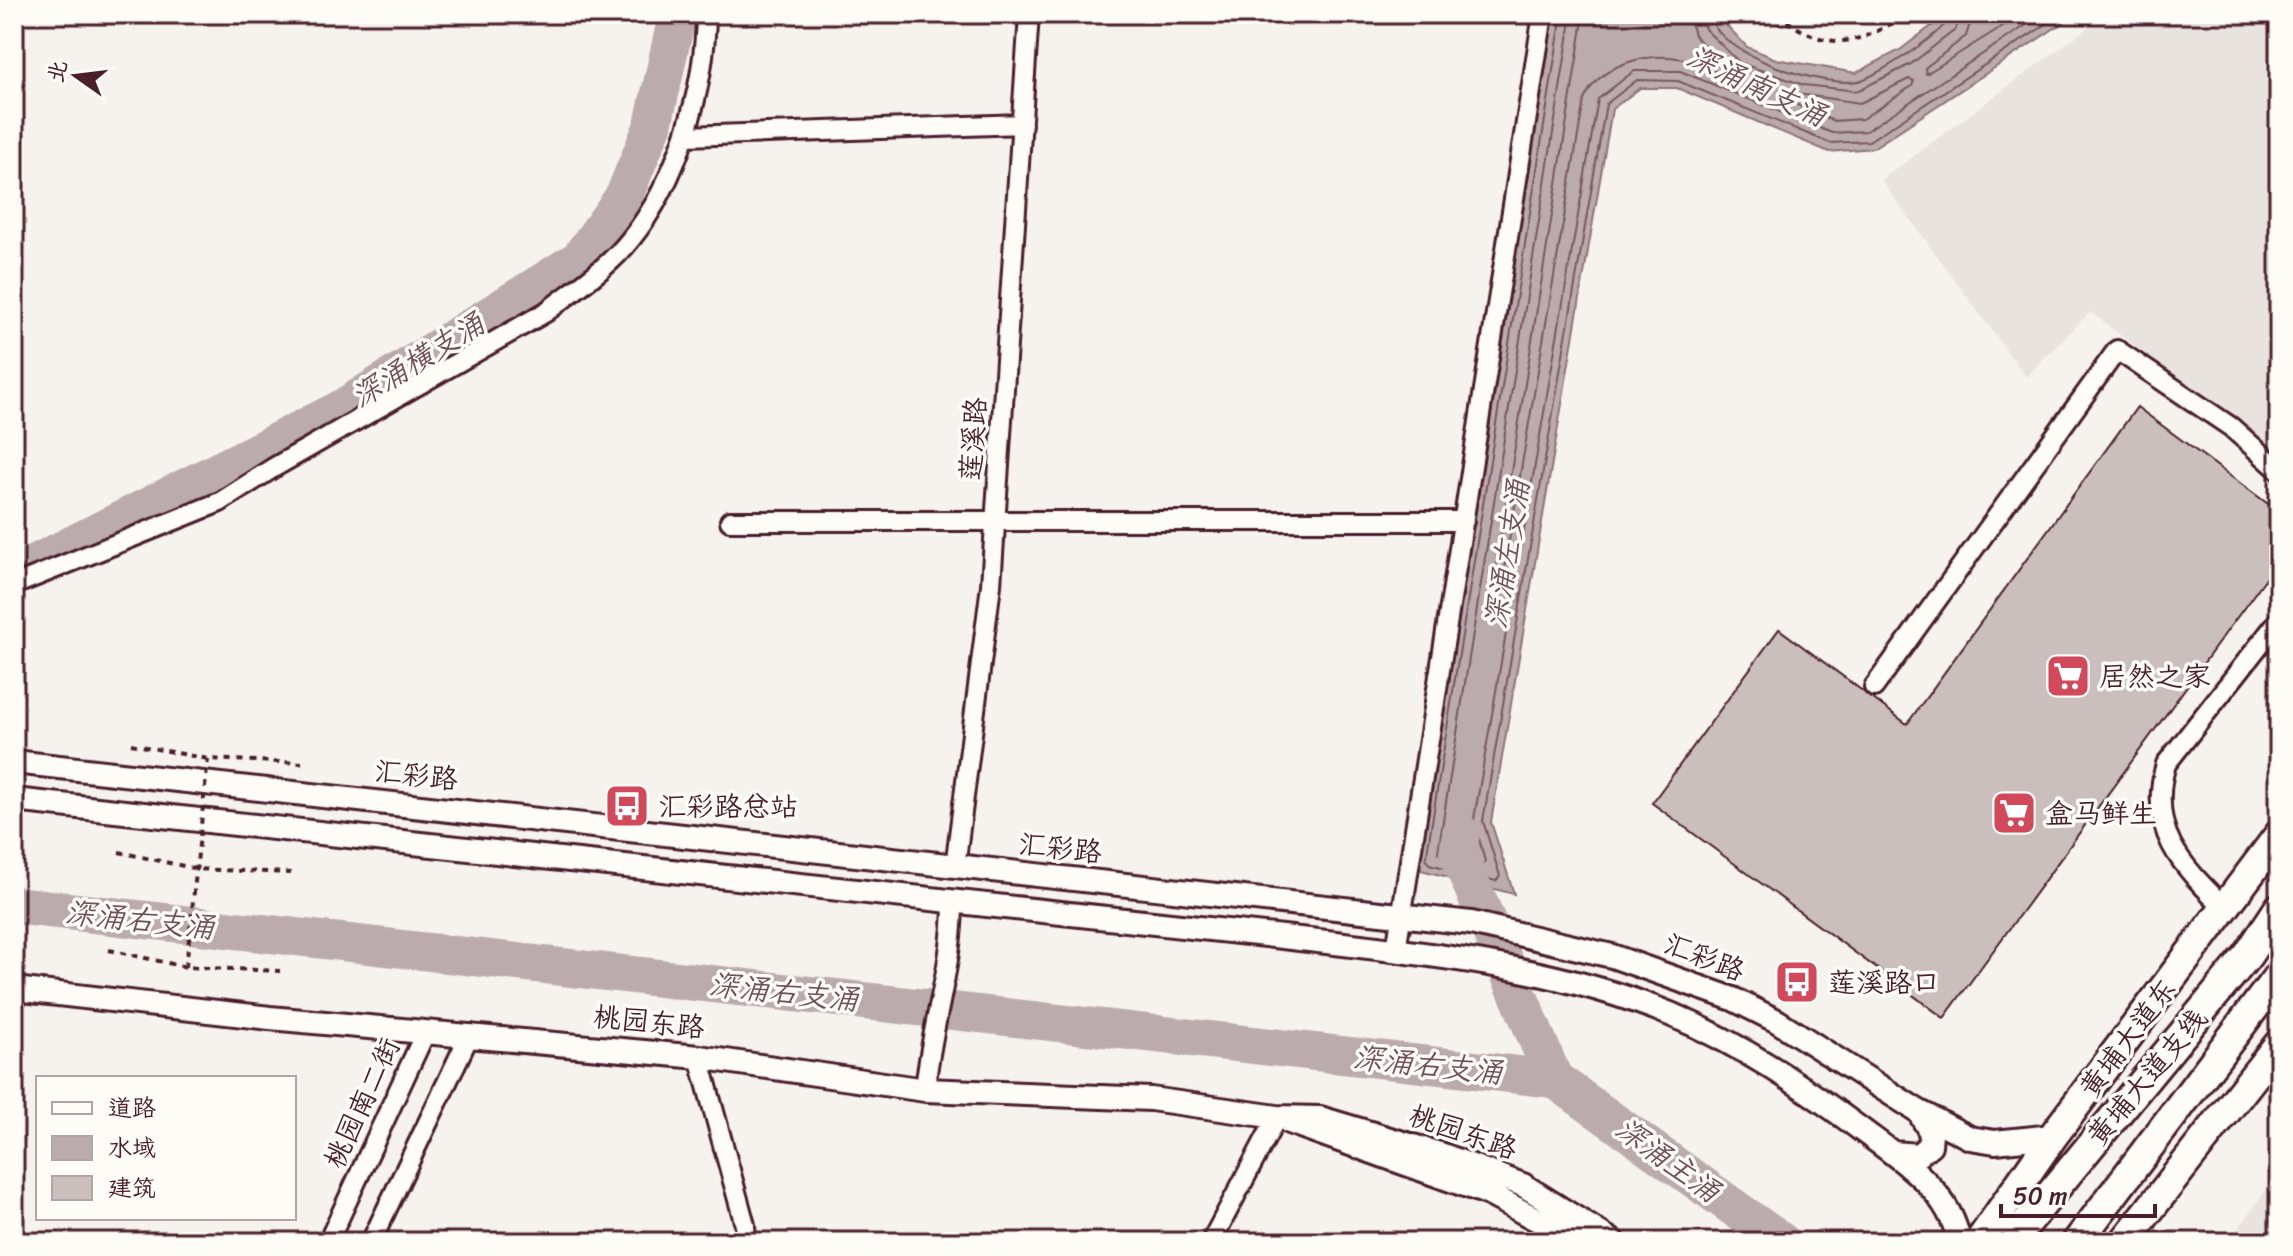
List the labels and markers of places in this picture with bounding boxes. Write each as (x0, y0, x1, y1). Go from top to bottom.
supermarket icon: 居然之家 (2044, 652, 2092, 700)
place label: 居然之家 (2099, 652, 2211, 701)
bus stop icon: 汇彩路总站 (603, 782, 651, 830)
place label: 汇彩路总站 (658, 782, 798, 831)
supermarket icon: 盒马鲜生 (1990, 789, 2038, 837)
place label: 盒马鲜生 (2045, 789, 2157, 838)
bus stop icon: 莲溪路口 (1773, 958, 1821, 1006)
place label: 莲溪路口 (1828, 958, 1940, 1007)

